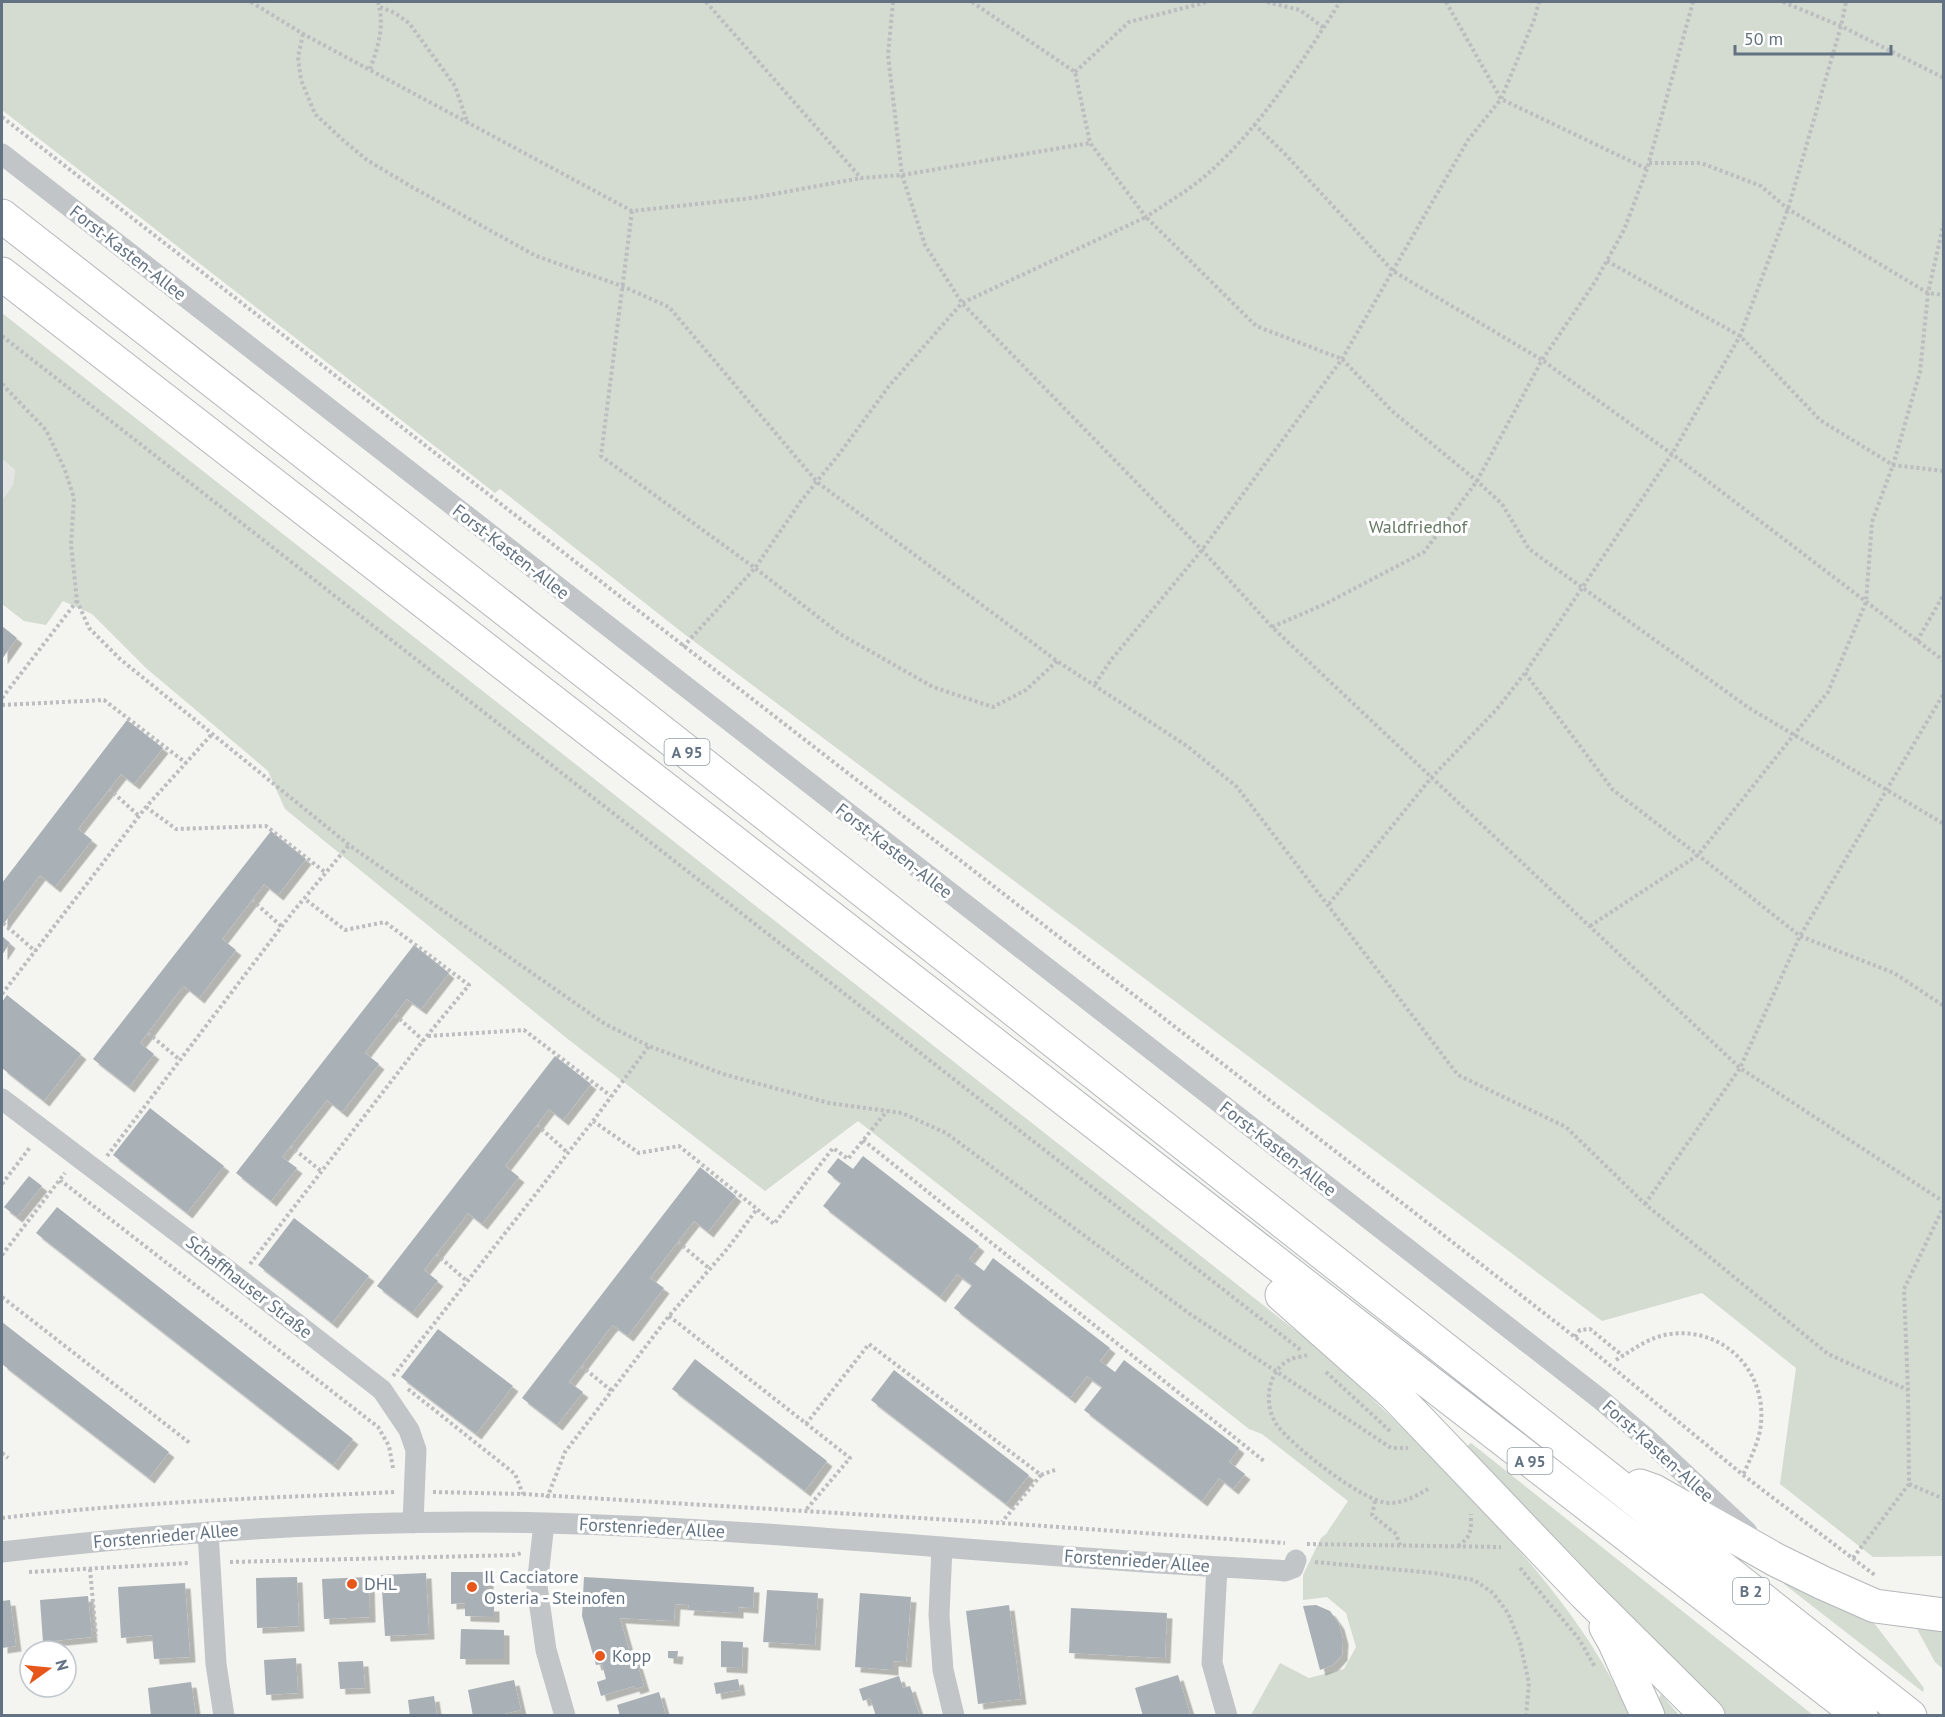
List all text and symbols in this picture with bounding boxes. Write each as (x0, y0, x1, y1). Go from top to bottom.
scale bar (1735, 18, 1891, 56)
text: 50 m (1744, 27, 1783, 50)
street label: Forst-Kasten-Allee (65, 200, 191, 305)
street label: Forst-Kasten-Allee (448, 499, 574, 604)
park label: Waldfriedhof (1369, 515, 1469, 538)
road number: A 95 (664, 739, 710, 765)
street label: Forst-Kasten-Allee (831, 798, 957, 903)
street label: Forst-Kasten-Allee (1215, 1096, 1341, 1201)
street label: Schaffhauser Straße (181, 1230, 317, 1343)
street label: Forst-Kasten-Allee (1598, 1395, 1719, 1507)
road number: A 95 (1508, 1448, 1552, 1474)
street label: Forstenrieder Allee (579, 1512, 726, 1543)
street label: Forstenrieder Allee (92, 1518, 240, 1553)
street label: Forstenrieder Allee (1063, 1544, 1211, 1577)
place label: Il Cacciatore Osteria - Steinofen (484, 1565, 625, 1609)
place label: DHL (364, 1572, 397, 1595)
marker: DHL (345, 1577, 359, 1591)
road number: B 2 (1733, 1578, 1769, 1604)
marker: Il Cacciatore Osteria - Steinofen (465, 1580, 479, 1594)
north arrow (18, 1639, 78, 1699)
place label: Kopp (612, 1644, 651, 1667)
marker: Kopp (593, 1649, 607, 1663)
text: N (51, 1657, 74, 1673)

